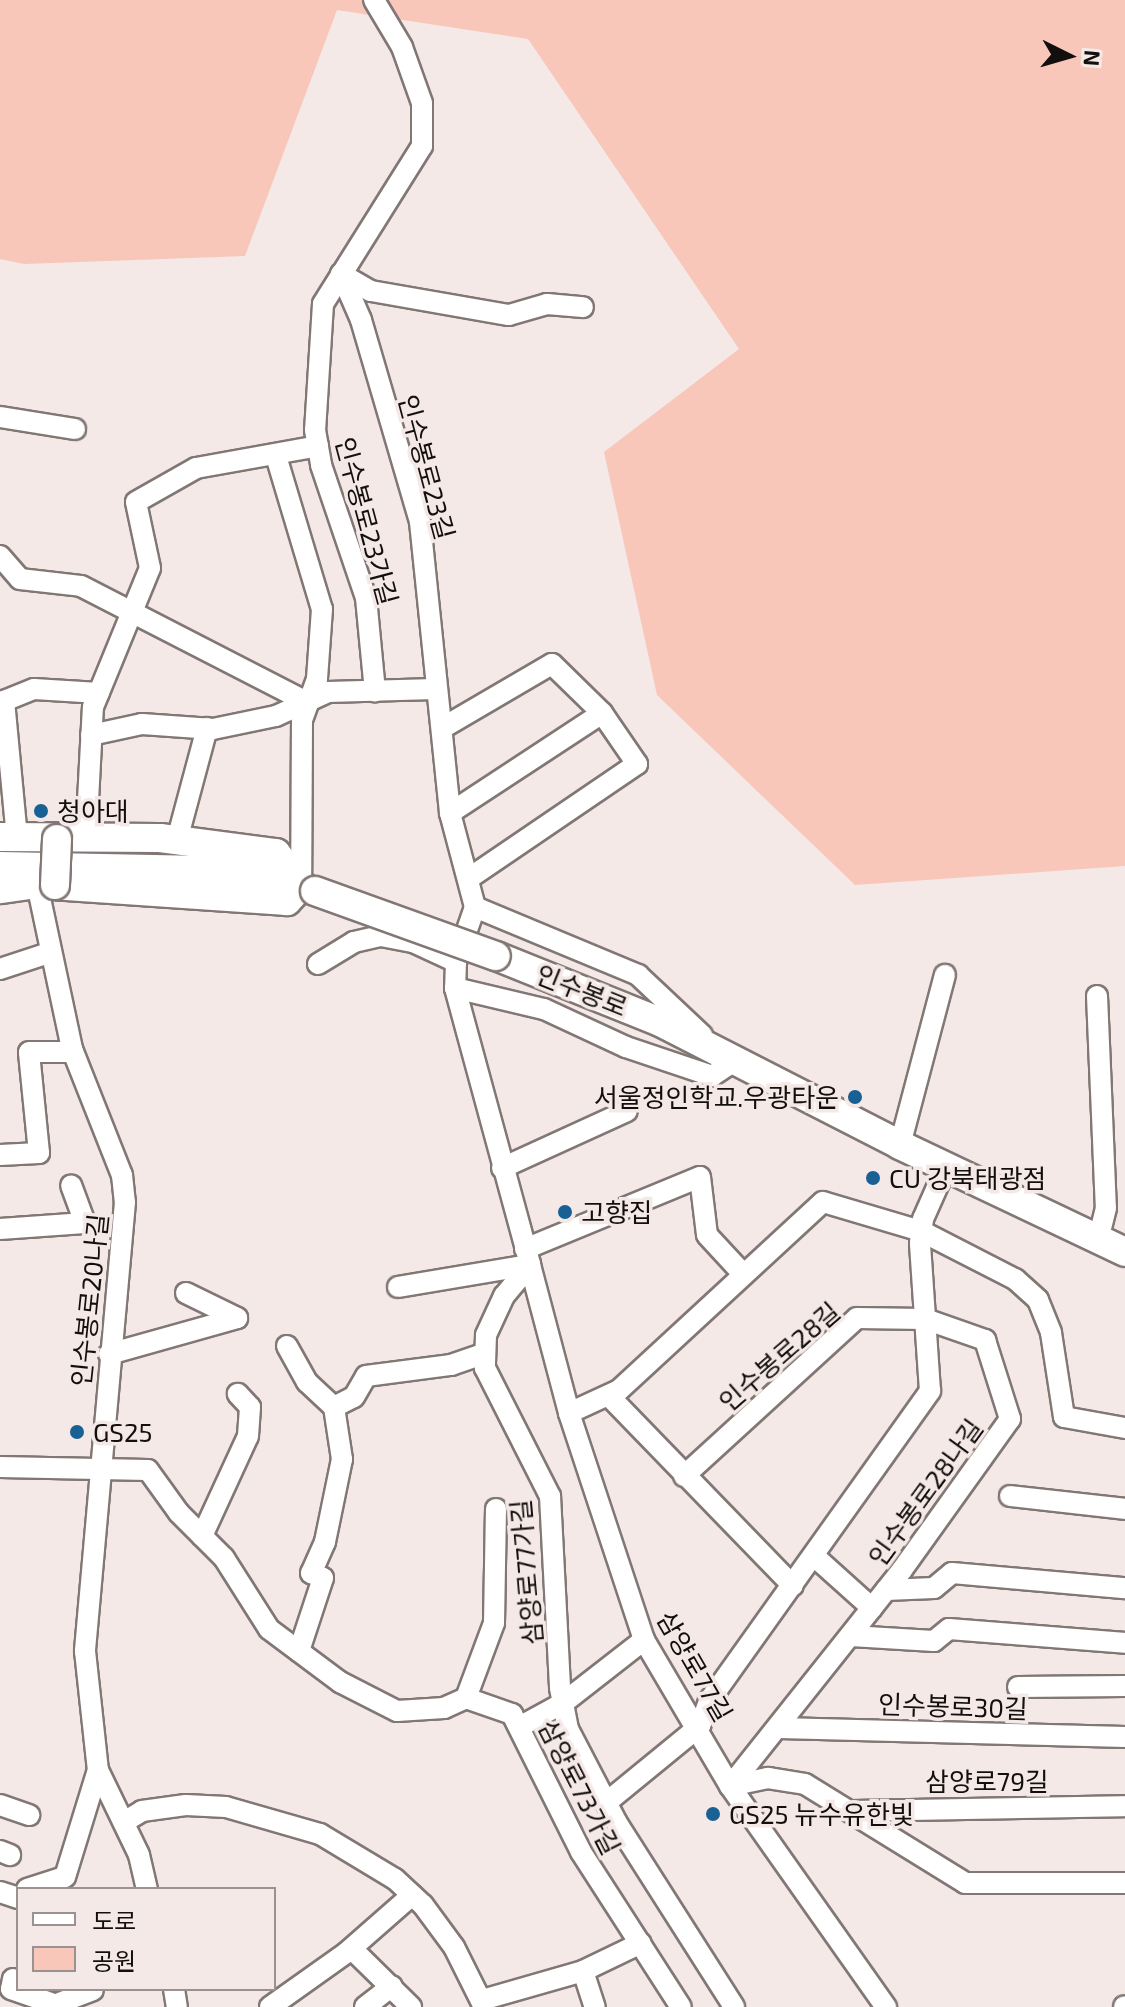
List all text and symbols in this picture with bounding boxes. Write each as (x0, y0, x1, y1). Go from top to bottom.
north arrow (1029, 16, 1109, 96)
text: N (1079, 49, 1107, 67)
street label: 인수봉로23길 (393, 391, 461, 543)
street label: 인수봉로23가길 (330, 434, 404, 608)
place label: 청아대 (57, 795, 129, 827)
marker: 청아대 (32, 802, 50, 820)
street label: 인수봉로 (532, 958, 632, 1022)
place label: 서울정인학교.우광타운 (594, 1081, 839, 1113)
marker: 서울정인학교.우광타운 (846, 1088, 864, 1106)
place label: CU 강북태광점 (889, 1162, 1047, 1194)
marker: CU 강북태광점 (864, 1169, 882, 1187)
place label: 고향집 (581, 1196, 653, 1228)
marker: 고향집 (556, 1203, 574, 1221)
street label: 인수봉로20나길 (64, 1212, 114, 1388)
street label: 인수봉로28길 (712, 1295, 846, 1417)
street label: 인수봉로28나길 (861, 1412, 989, 1572)
place label: GS25 (93, 1416, 152, 1448)
marker: GS25 (68, 1423, 86, 1441)
street label: 삼양로77가길 (504, 1498, 548, 1646)
street label: 삼양로77길 (651, 1605, 739, 1727)
street label: 인수봉로30길 (878, 1688, 1028, 1724)
street label: 삼양로73가길 (533, 1714, 627, 1860)
street label: 삼양로79길 (925, 1765, 1049, 1797)
place label: GS25 뉴수유한빛 (729, 1798, 914, 1830)
marker: GS25 뉴수유한빛 (704, 1805, 722, 1823)
legend (16, 1887, 276, 1991)
text: 도로 (92, 1906, 136, 1935)
text: 공원 (92, 1946, 136, 1975)

